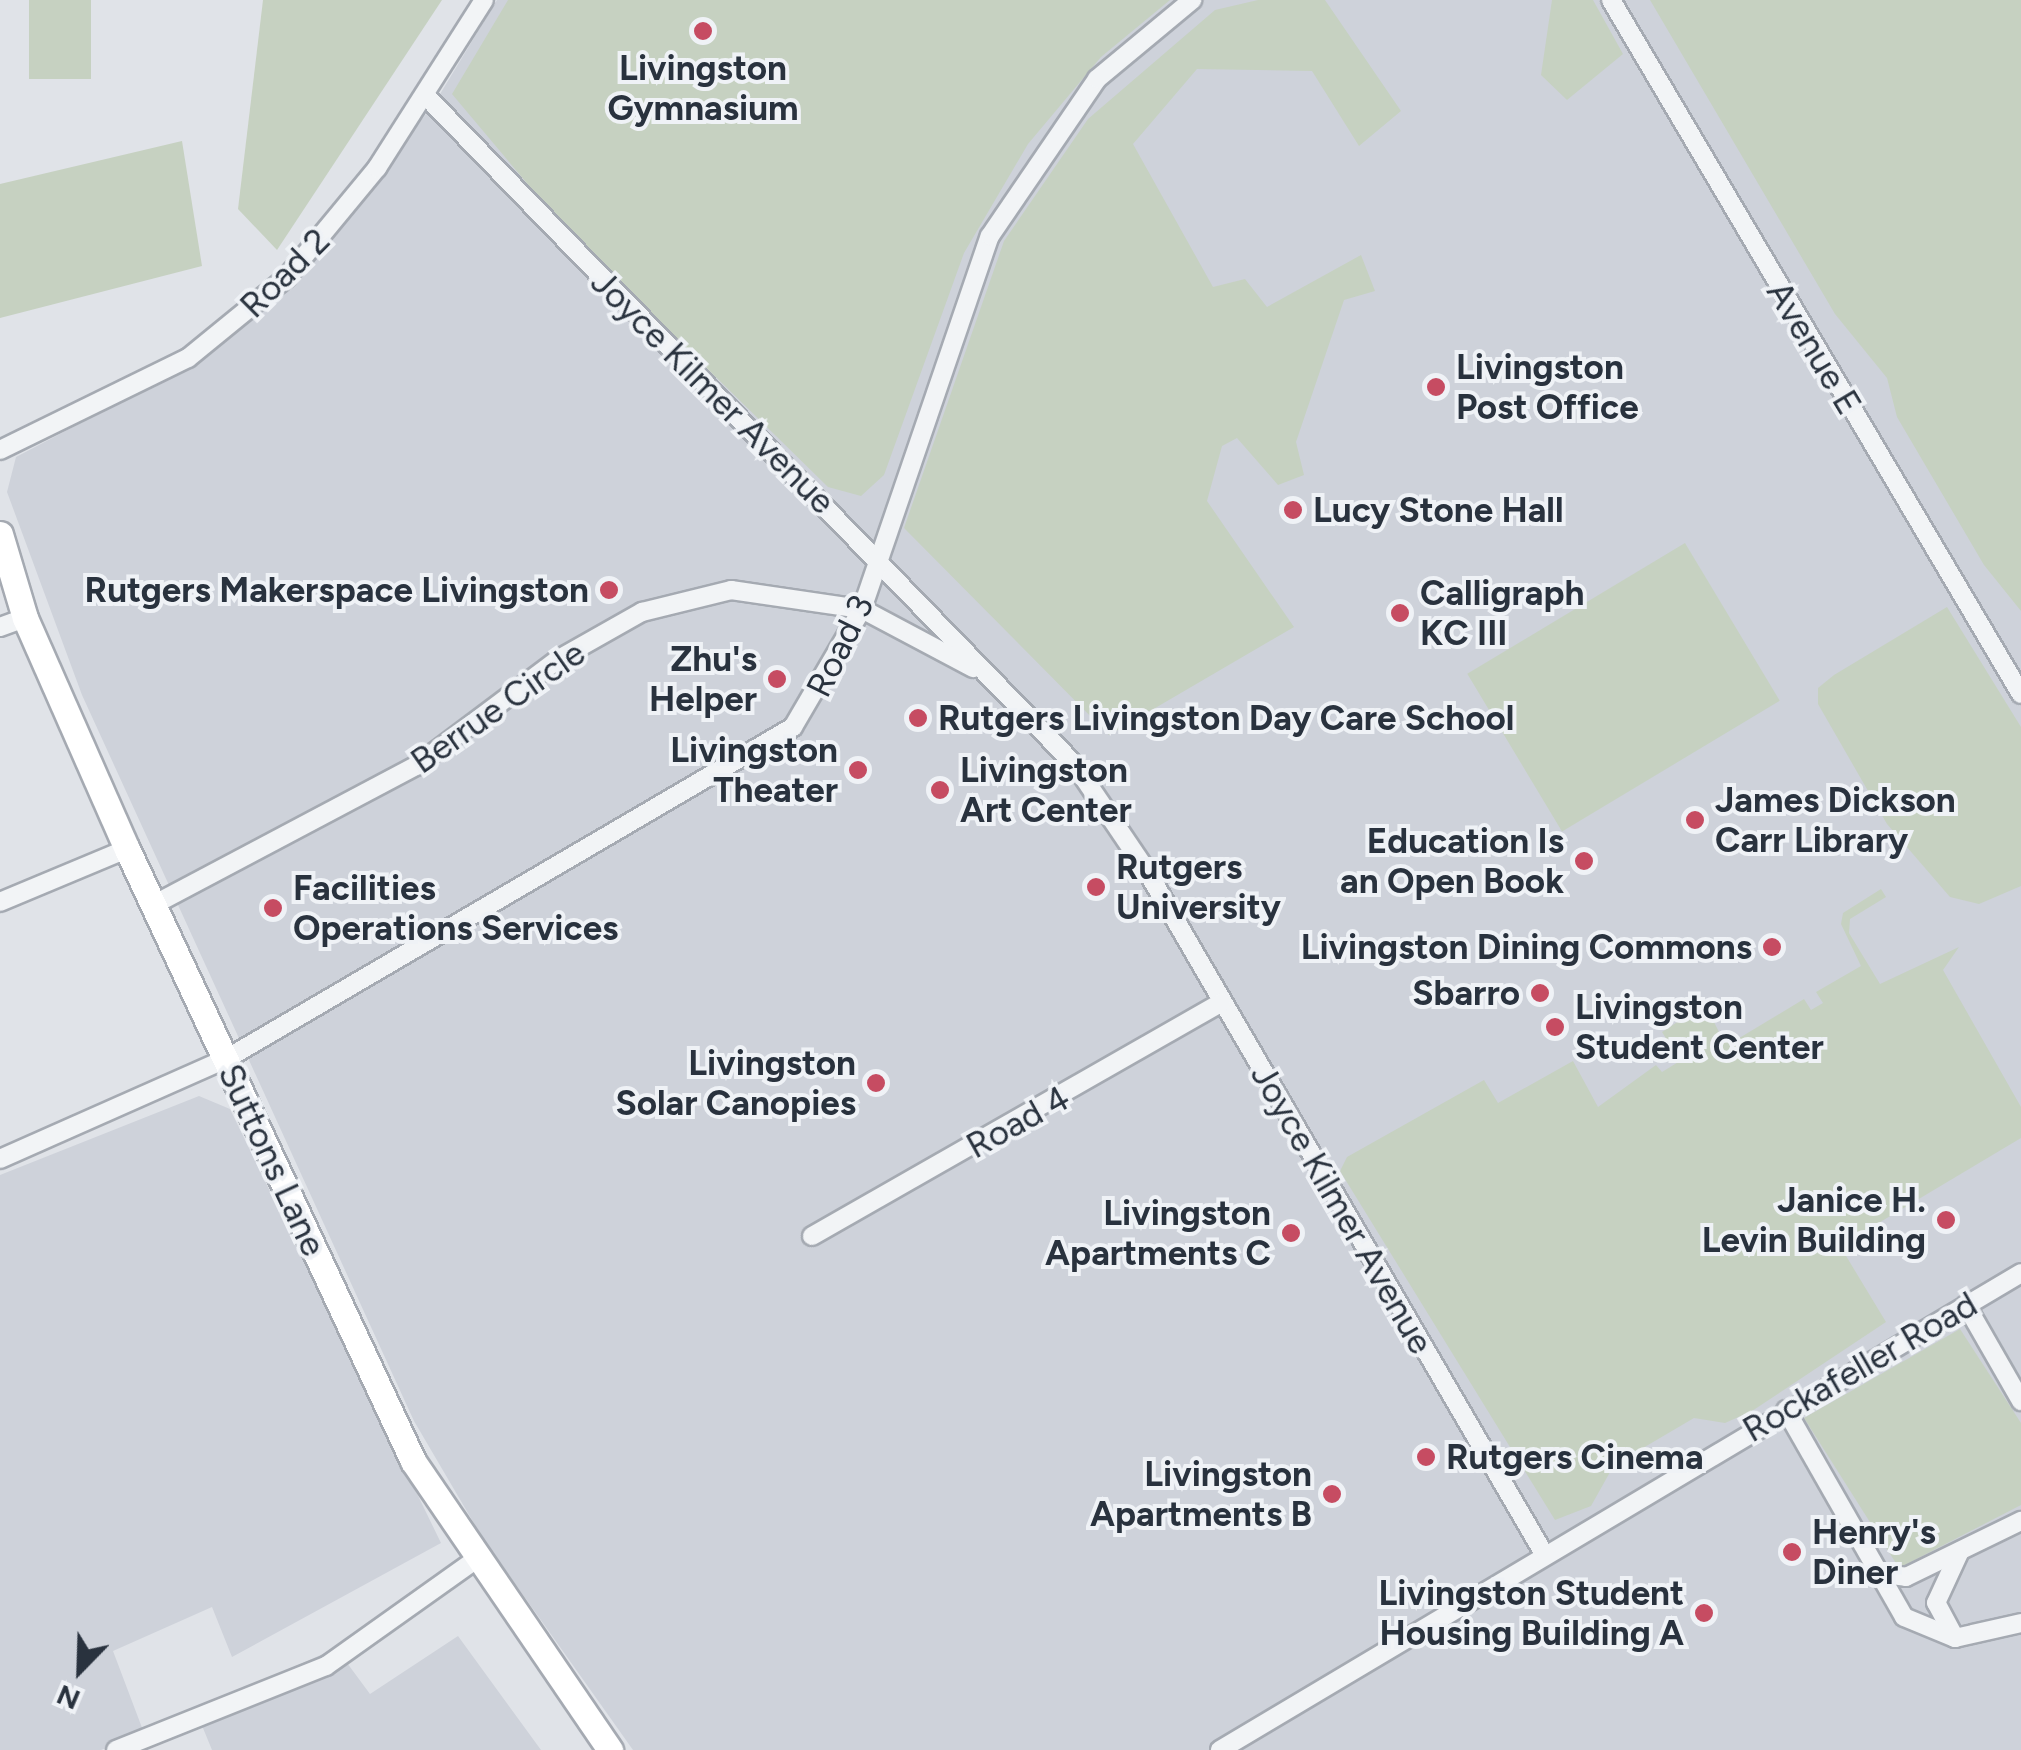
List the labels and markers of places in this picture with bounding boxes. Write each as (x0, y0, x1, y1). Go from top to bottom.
marker: Livingston Gymnasium (692, 20, 714, 42)
place label: Livingston Gymnasium (607, 47, 799, 129)
place label: Livingston Post Office (1456, 346, 1639, 428)
marker: Livingston Post Office (1425, 376, 1447, 398)
place label: Lucy Stone Hall (1313, 489, 1564, 531)
marker: Lucy Stone Hall (1282, 499, 1304, 521)
place label: Rutgers Makerspace Livingston (85, 569, 589, 611)
place label: Calligraph KC III (1420, 572, 1584, 654)
marker: Rutgers Makerspace Livingston (598, 579, 620, 601)
marker: Calligraph KC III (1389, 602, 1411, 624)
place label: Zhu's Helper (649, 638, 757, 720)
marker: Zhu's Helper (766, 668, 788, 690)
place label: Rutgers Livingston Day Care School (938, 697, 1514, 739)
marker: Rutgers Livingston Day Care School (907, 707, 929, 729)
place label: Livingston Theater (670, 729, 838, 811)
place label: Livingston Art Center (960, 749, 1132, 831)
marker: Livingston Theater (847, 759, 869, 781)
marker: Livingston Art Center (929, 779, 951, 801)
place label: James Dickson Carr Library (1715, 779, 1956, 861)
marker: James Dickson Carr Library (1684, 809, 1706, 831)
place label: Education Is an Open Book (1340, 820, 1564, 902)
place label: Rutgers University (1116, 846, 1281, 928)
marker: Education Is an Open Book (1573, 850, 1595, 872)
place label: Facilities Operations Services (293, 867, 618, 949)
marker: Rutgers University (1085, 876, 1107, 898)
marker: Facilities Operations Services (262, 897, 284, 919)
place label: Livingston Dining Commons (1301, 926, 1752, 968)
marker: Livingston Dining Commons (1761, 936, 1783, 958)
place label: Sbarro (1412, 972, 1520, 1014)
marker: Sbarro (1529, 982, 1551, 1004)
place label: Livingston Student Center (1575, 986, 1824, 1068)
marker: Livingston Student Center (1544, 1016, 1566, 1038)
place label: Livingston Solar Canopies (615, 1042, 856, 1124)
marker: Livingston Solar Canopies (865, 1072, 887, 1094)
place label: Janice H. Levin Building (1702, 1179, 1926, 1261)
place label: Livingston Apartments C (1045, 1192, 1271, 1274)
marker: Janice H. Levin Building (1935, 1209, 1957, 1231)
marker: Livingston Apartments C (1280, 1222, 1302, 1244)
place label: Rutgers Cinema (1446, 1436, 1704, 1478)
marker: Rutgers Cinema (1415, 1446, 1437, 1468)
place label: Livingston Apartments B (1090, 1453, 1312, 1535)
marker: Livingston Apartments B (1321, 1483, 1343, 1505)
place label: Henry's Diner (1812, 1511, 1936, 1593)
marker: Henry's Diner (1781, 1541, 1803, 1563)
place label: Livingston Student Housing Building A (1379, 1572, 1684, 1654)
marker: Livingston Student Housing Building A (1693, 1602, 1715, 1624)

